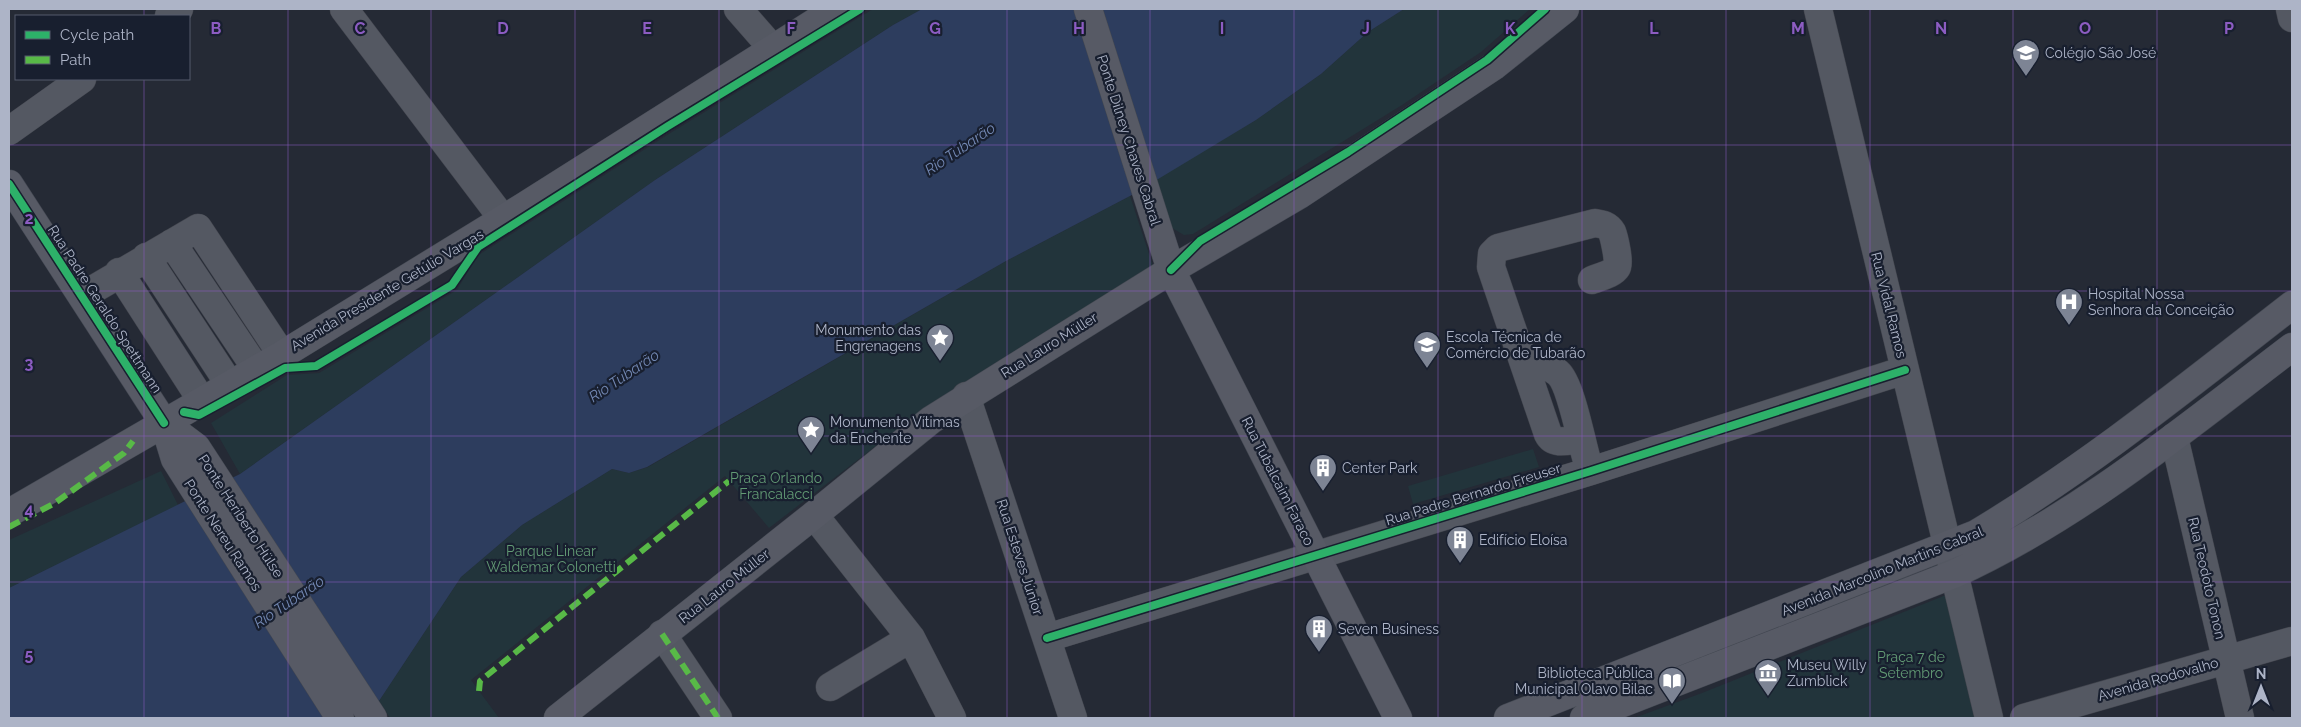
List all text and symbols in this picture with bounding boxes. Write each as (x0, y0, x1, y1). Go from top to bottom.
legend (15, 15, 190, 80)
text: B (211, 19, 222, 38)
text: C (355, 19, 366, 38)
text: D (497, 19, 509, 38)
text: E (642, 19, 652, 38)
text: F (786, 19, 796, 38)
text: G (929, 19, 941, 38)
text: H (1073, 19, 1085, 38)
text: I (1220, 19, 1224, 38)
text: J (1362, 19, 1370, 38)
text: K (1505, 19, 1516, 38)
text: L (1649, 19, 1659, 38)
text: M (1791, 19, 1805, 38)
text: N (1935, 19, 1947, 38)
text: O (2079, 19, 2091, 38)
text: P (2224, 19, 2234, 38)
text: Cycle path (60, 26, 134, 44)
school or university icon: Colégio São José (2011, 38, 2041, 77)
place label: Colégio São José (2045, 45, 2156, 61)
text: Path (60, 51, 91, 69)
street label: Ponte Dilney Chaves Cabral (1094, 53, 1164, 227)
water label: Rio Tubarão (921, 119, 999, 179)
text: 2 (24, 209, 34, 228)
street label: Rua Padre Geraldo Spettmann (45, 222, 165, 396)
street label: Avenida Presidente Getúlio Vargas (288, 226, 486, 354)
street label: Rua Vidal Ramos (1868, 250, 1910, 360)
place label: Hospital Nossa Senhora da Conceição (2088, 286, 2234, 318)
hospital icon: Hospital Nossa Senhora da Conceição (2054, 287, 2084, 326)
street label: Rua Lauro Müller (998, 309, 1100, 381)
place label: Monumento das Engrenagens (815, 322, 921, 354)
place icon: Monumento das Engrenagens (925, 323, 955, 362)
place label: Escola Técnica de Comércio de Tubarão (1446, 329, 1585, 361)
school or university icon: Escola Técnica de Comércio de Tubarão (1412, 330, 1442, 369)
water label: Rio Tubarão (585, 346, 663, 406)
text: 3 (25, 354, 34, 373)
place label: Monumento Vítimas da Enchente (830, 414, 960, 446)
street label: Rua Tubalcaim Faraco (1239, 414, 1317, 548)
place icon: Monumento Vítimas da Enchente (796, 415, 826, 454)
street label: Ponte Heriberto Hülse (195, 452, 287, 580)
building icon: Center Park (1308, 453, 1338, 492)
place label: Center Park (1342, 460, 1418, 476)
street label: Rua Padre Bernardo Freuser (1383, 460, 1563, 528)
park label: Praça Orlando Francalacci (730, 470, 822, 502)
street label: Ponte Nereu Ramos (181, 476, 265, 594)
street label: Rua Esteves Júnior (994, 497, 1046, 617)
text: 4 (24, 500, 34, 519)
street label: Rua Teodoto Tonon (2185, 515, 2229, 641)
street label: Avenida Marcolino Martins Cabral (1779, 523, 1985, 619)
building icon: Edifício Eloísa (1445, 525, 1475, 564)
place label: Edifício Eloísa (1479, 532, 1568, 548)
park label: Parque Linear Waldemar Colonetti (486, 543, 616, 575)
street label: Rua Lauro Müller (676, 546, 773, 626)
water label: Rio Tubarão (250, 572, 328, 632)
building icon: Seven Business (1304, 614, 1334, 653)
place label: Seven Business (1338, 621, 1439, 637)
text: 5 (25, 645, 34, 664)
park label: Praça 7 de Setembro (1877, 649, 1945, 681)
street label: Avenida Rodovalho (2096, 654, 2220, 704)
place label: Museu Willy Zumblick (1787, 657, 1867, 689)
museum icon: Museu Willy Zumblick (1753, 658, 1783, 697)
north arrow (2236, 662, 2286, 712)
place label: Biblioteca Pública Municipal Olavo Bilac (1515, 665, 1653, 697)
library icon: Biblioteca Pública Municipal Olavo Bilac (1657, 666, 1687, 705)
text: N (2256, 666, 2266, 682)

